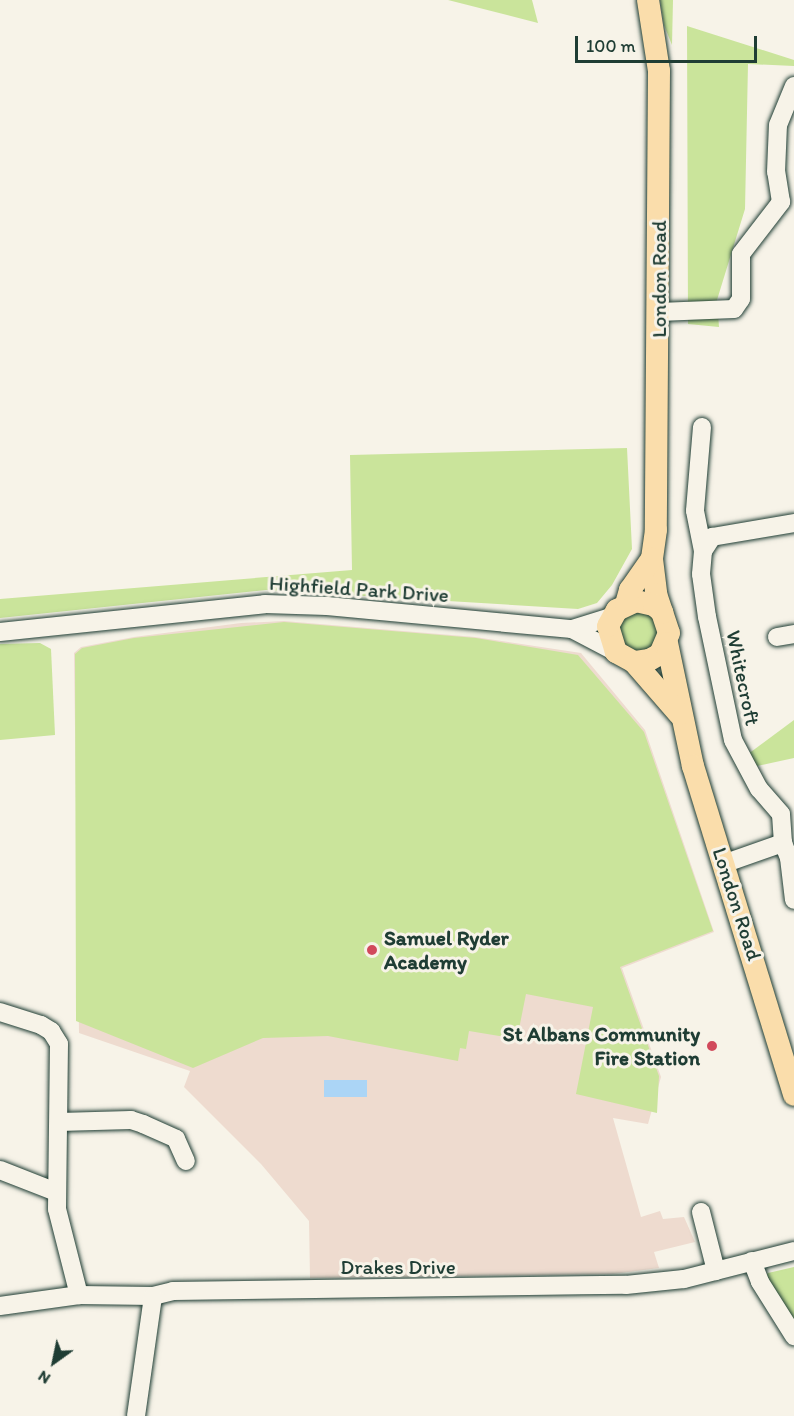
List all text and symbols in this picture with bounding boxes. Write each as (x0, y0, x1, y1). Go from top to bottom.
scale bar (578, 24, 760, 62)
text: 100 m (586, 35, 636, 57)
street label: London Road (646, 221, 672, 337)
street label: Highfield Park Drive (268, 570, 450, 608)
street label: Whitecroft (721, 628, 765, 728)
street label: London Road (707, 844, 767, 964)
place label: Samuel Ryder Academy (384, 925, 509, 975)
marker: Samuel Ryder Academy (365, 943, 379, 957)
place label: St Albans Community Fire Station (503, 1021, 700, 1071)
marker: St Albans Community Fire Station (705, 1039, 719, 1053)
street label: Drakes Drive (340, 1254, 456, 1280)
north arrow (24, 1332, 84, 1392)
text: N (34, 1367, 54, 1388)

